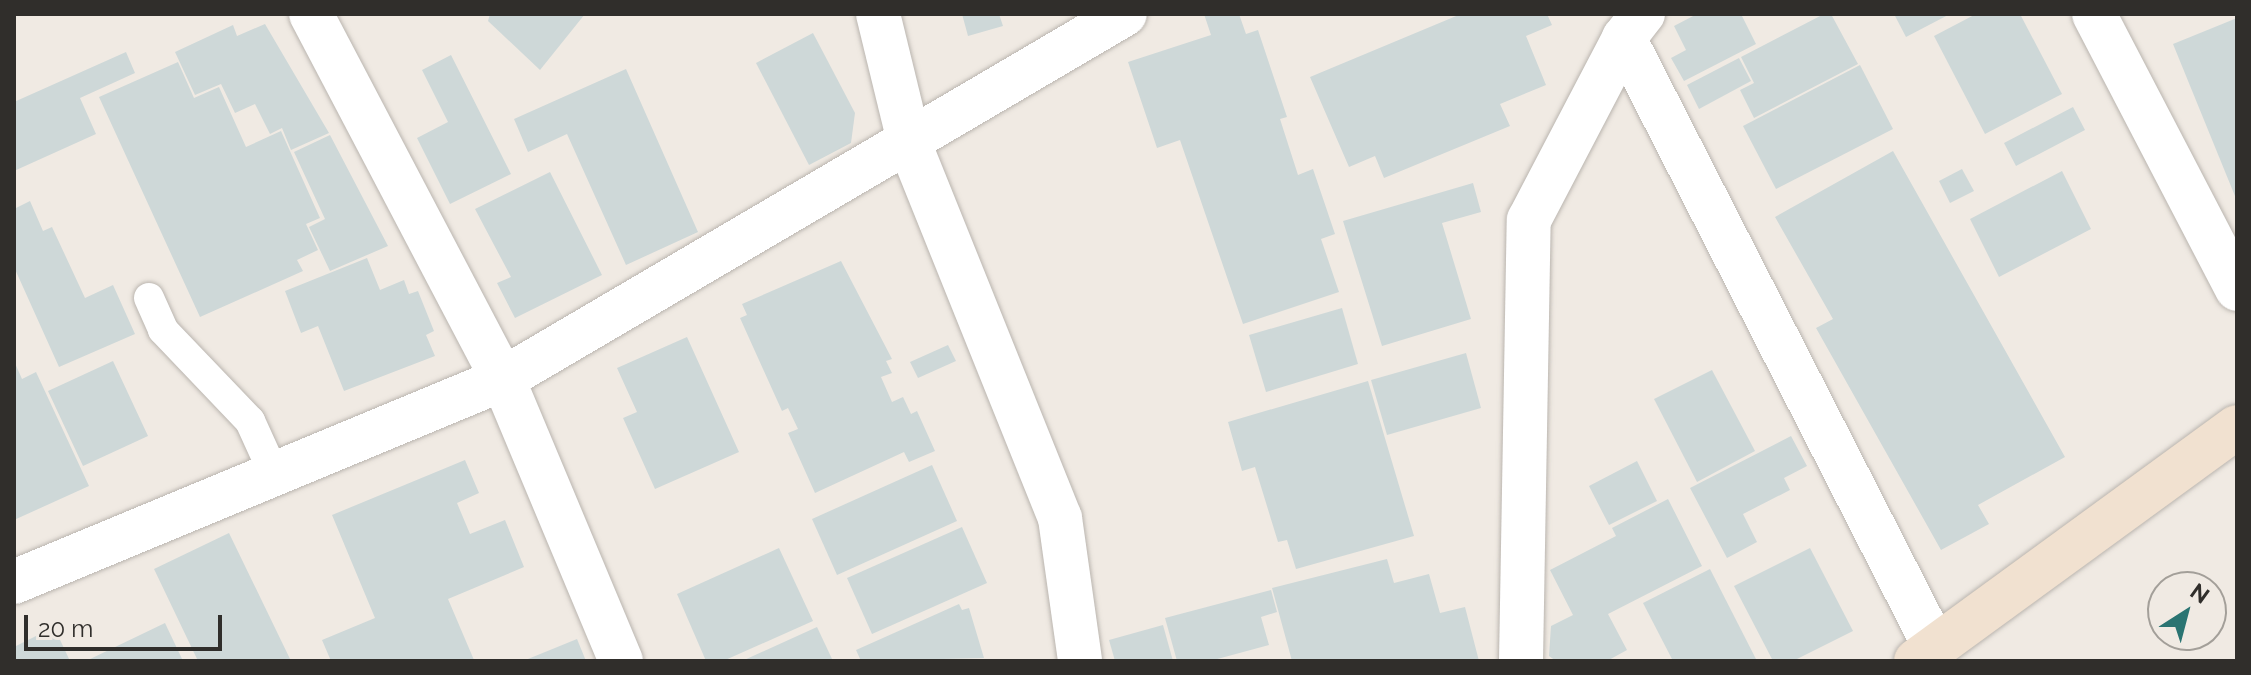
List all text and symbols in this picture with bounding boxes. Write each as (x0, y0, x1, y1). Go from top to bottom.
north arrow (2147, 571, 2227, 651)
text: N (2185, 578, 2214, 609)
scale bar (28, 599, 226, 649)
text: 20 m (38, 614, 93, 643)

